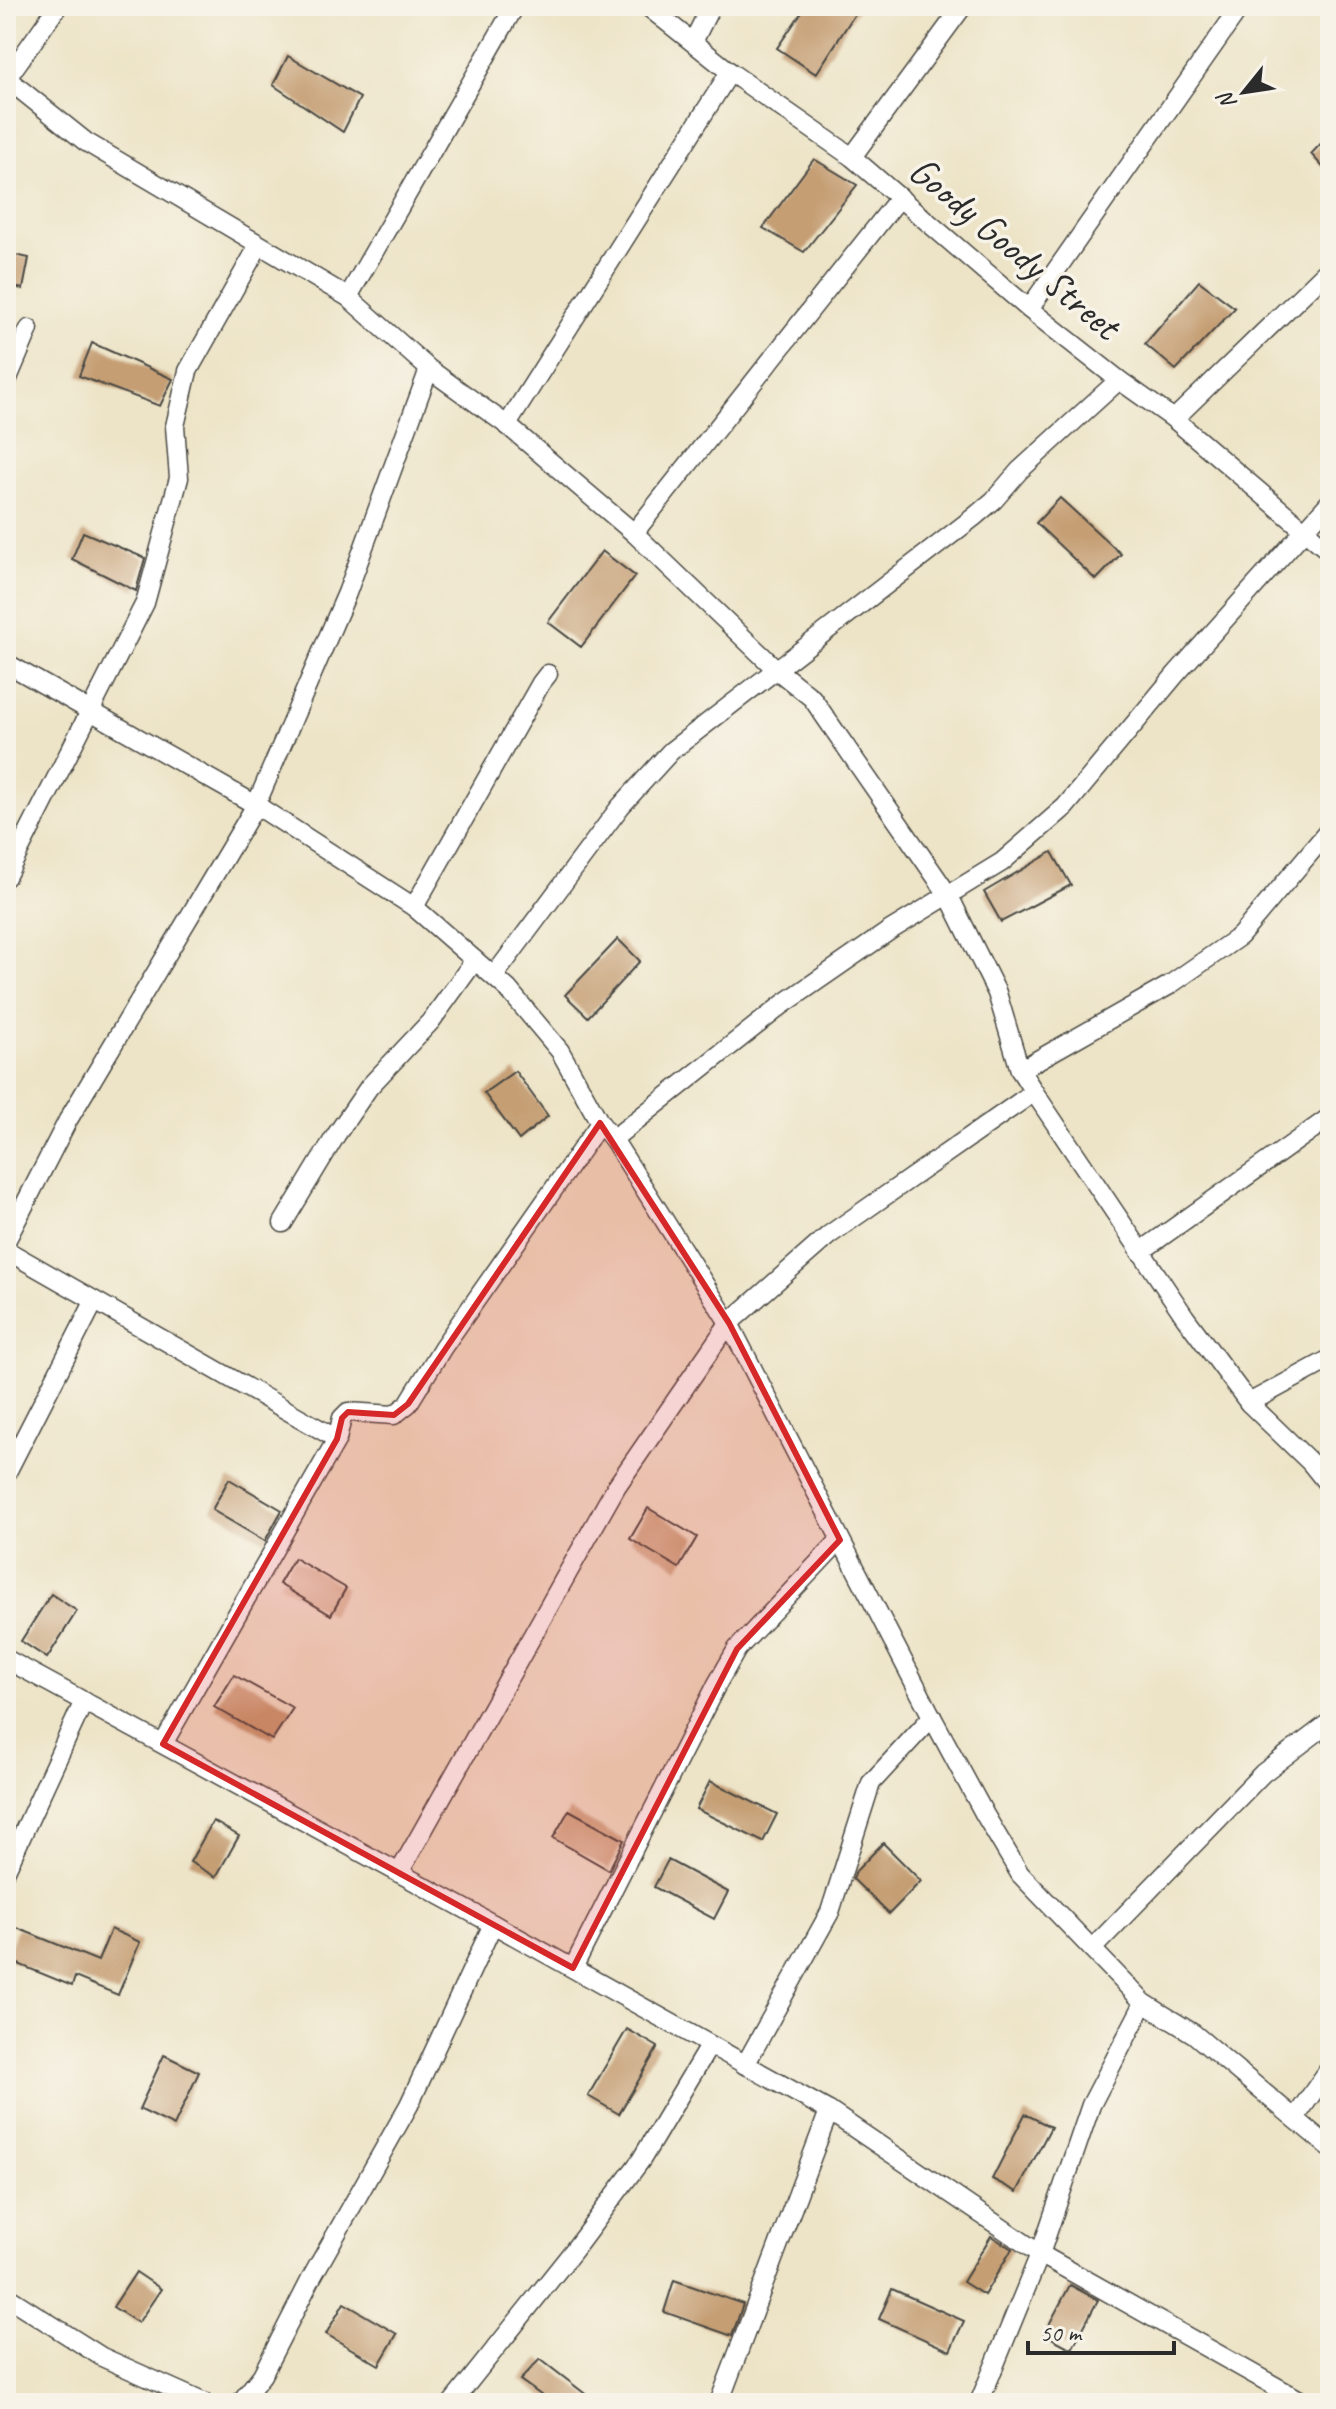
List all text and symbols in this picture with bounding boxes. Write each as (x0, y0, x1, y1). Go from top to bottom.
north arrow (1204, 52, 1284, 132)
text: N (1210, 86, 1243, 114)
street label: Goody Goody Street (899, 145, 1133, 353)
scale bar (1028, 2305, 1174, 2355)
text: 50 m (1040, 2318, 1083, 2348)

